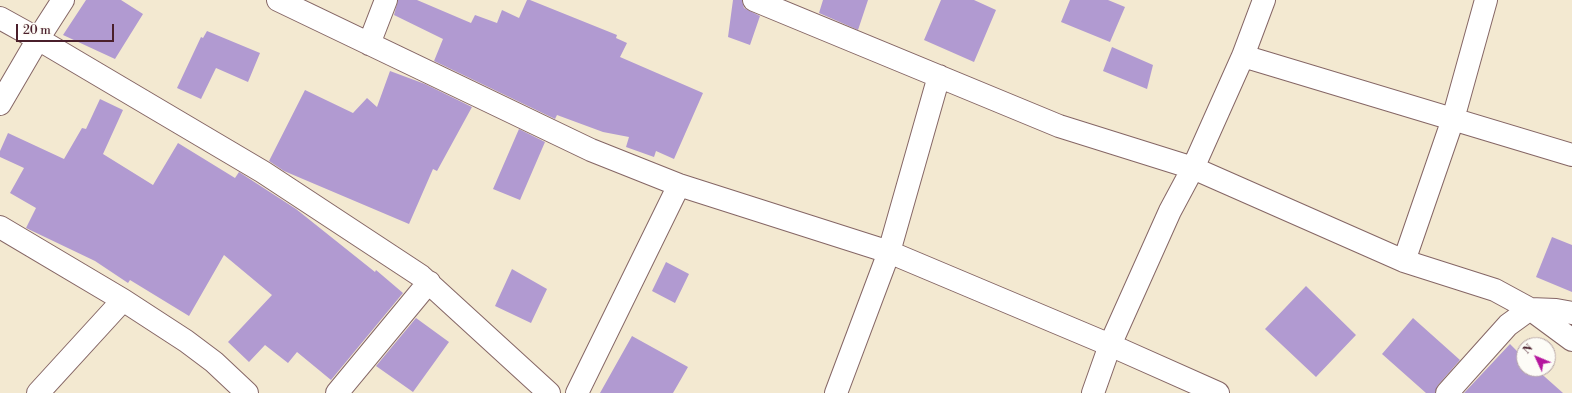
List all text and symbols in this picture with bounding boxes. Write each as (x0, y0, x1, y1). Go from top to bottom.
scale bar (18, 16, 116, 42)
text: 20 m (23, 23, 51, 38)
north arrow (1516, 337, 1556, 377)
text: N (1520, 341, 1536, 357)

